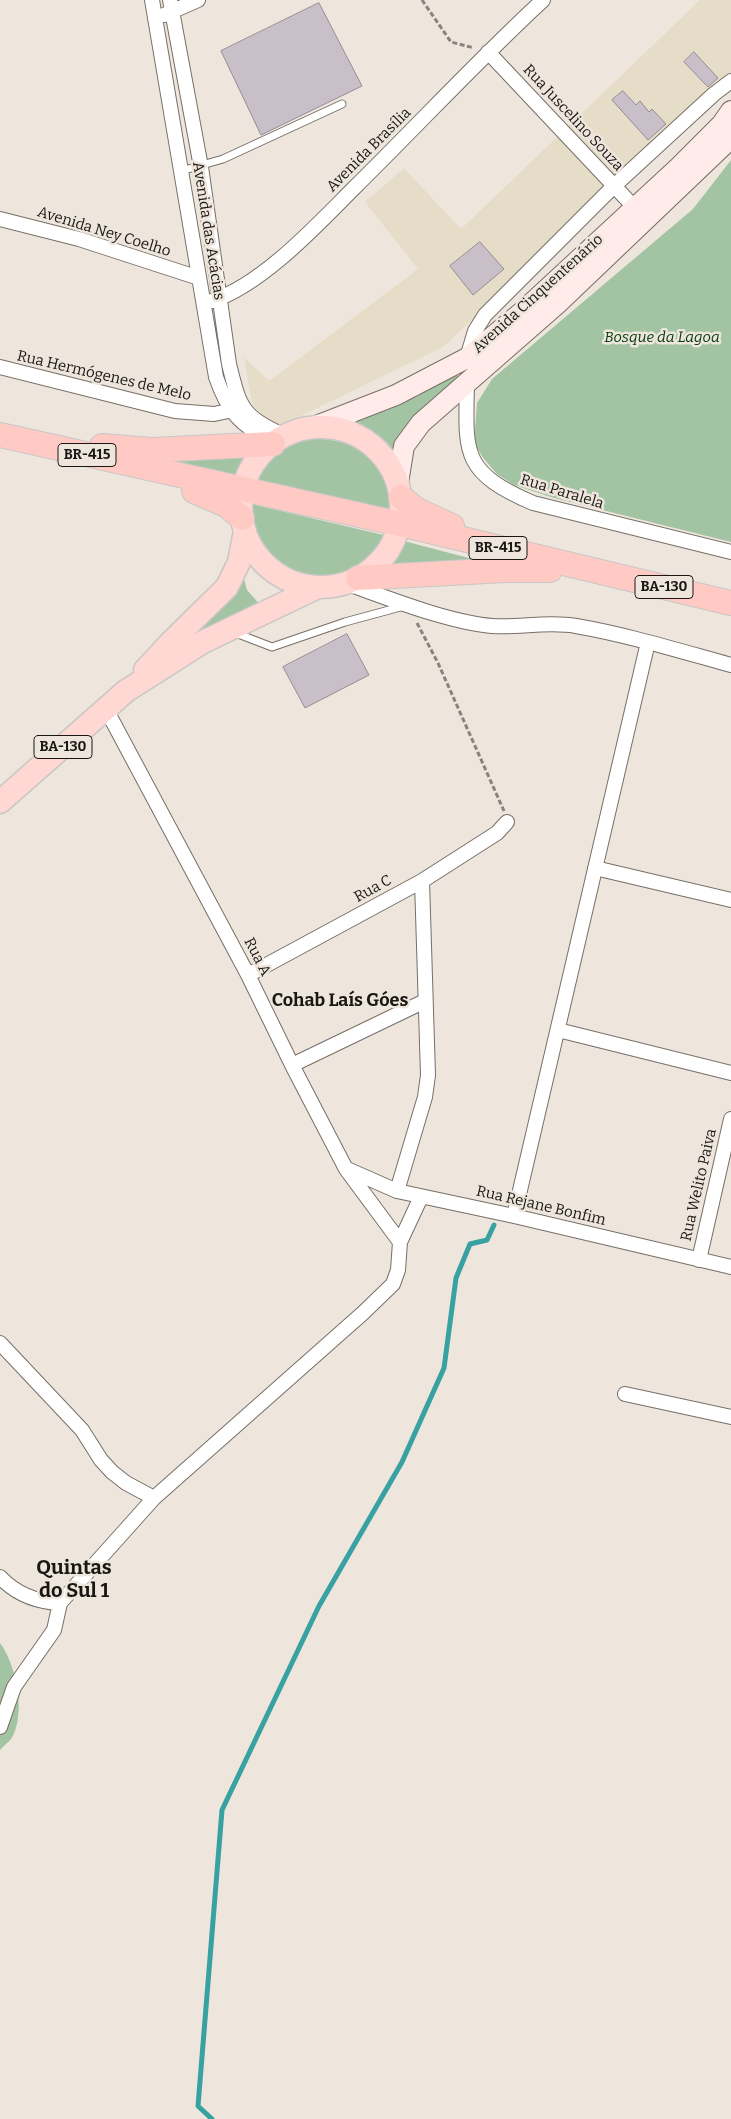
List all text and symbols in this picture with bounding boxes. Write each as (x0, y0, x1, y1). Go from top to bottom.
street label: Rua Juscelino Souza (519, 61, 627, 175)
street label: Avenida Brasília (323, 104, 415, 196)
street label: Avenida das Acácias (188, 161, 228, 301)
street label: Avenida Ney Coelho (35, 203, 173, 261)
street label: Avenida Cinquentenário (469, 231, 607, 357)
park label: Bosque da Lagoa (604, 329, 720, 347)
street label: Rua Hermógenes de Melo (15, 347, 193, 405)
road number: BR-415 (58, 444, 116, 466)
street label: Rua Paralela (518, 471, 606, 513)
road number: BR-415 (469, 536, 527, 560)
road number: BA-130 (635, 576, 693, 598)
road number: BA-130 (34, 736, 92, 759)
street label: Rua C (351, 871, 395, 907)
street label: Rua A (240, 935, 274, 979)
district label: Cohab Laís Góes (272, 990, 408, 1012)
street label: Rua Welito Paiva (677, 1127, 721, 1243)
street label: Rua Rejane Bonfim (474, 1182, 608, 1230)
district label: Quintas do Sul 1 (36, 1556, 112, 1603)

